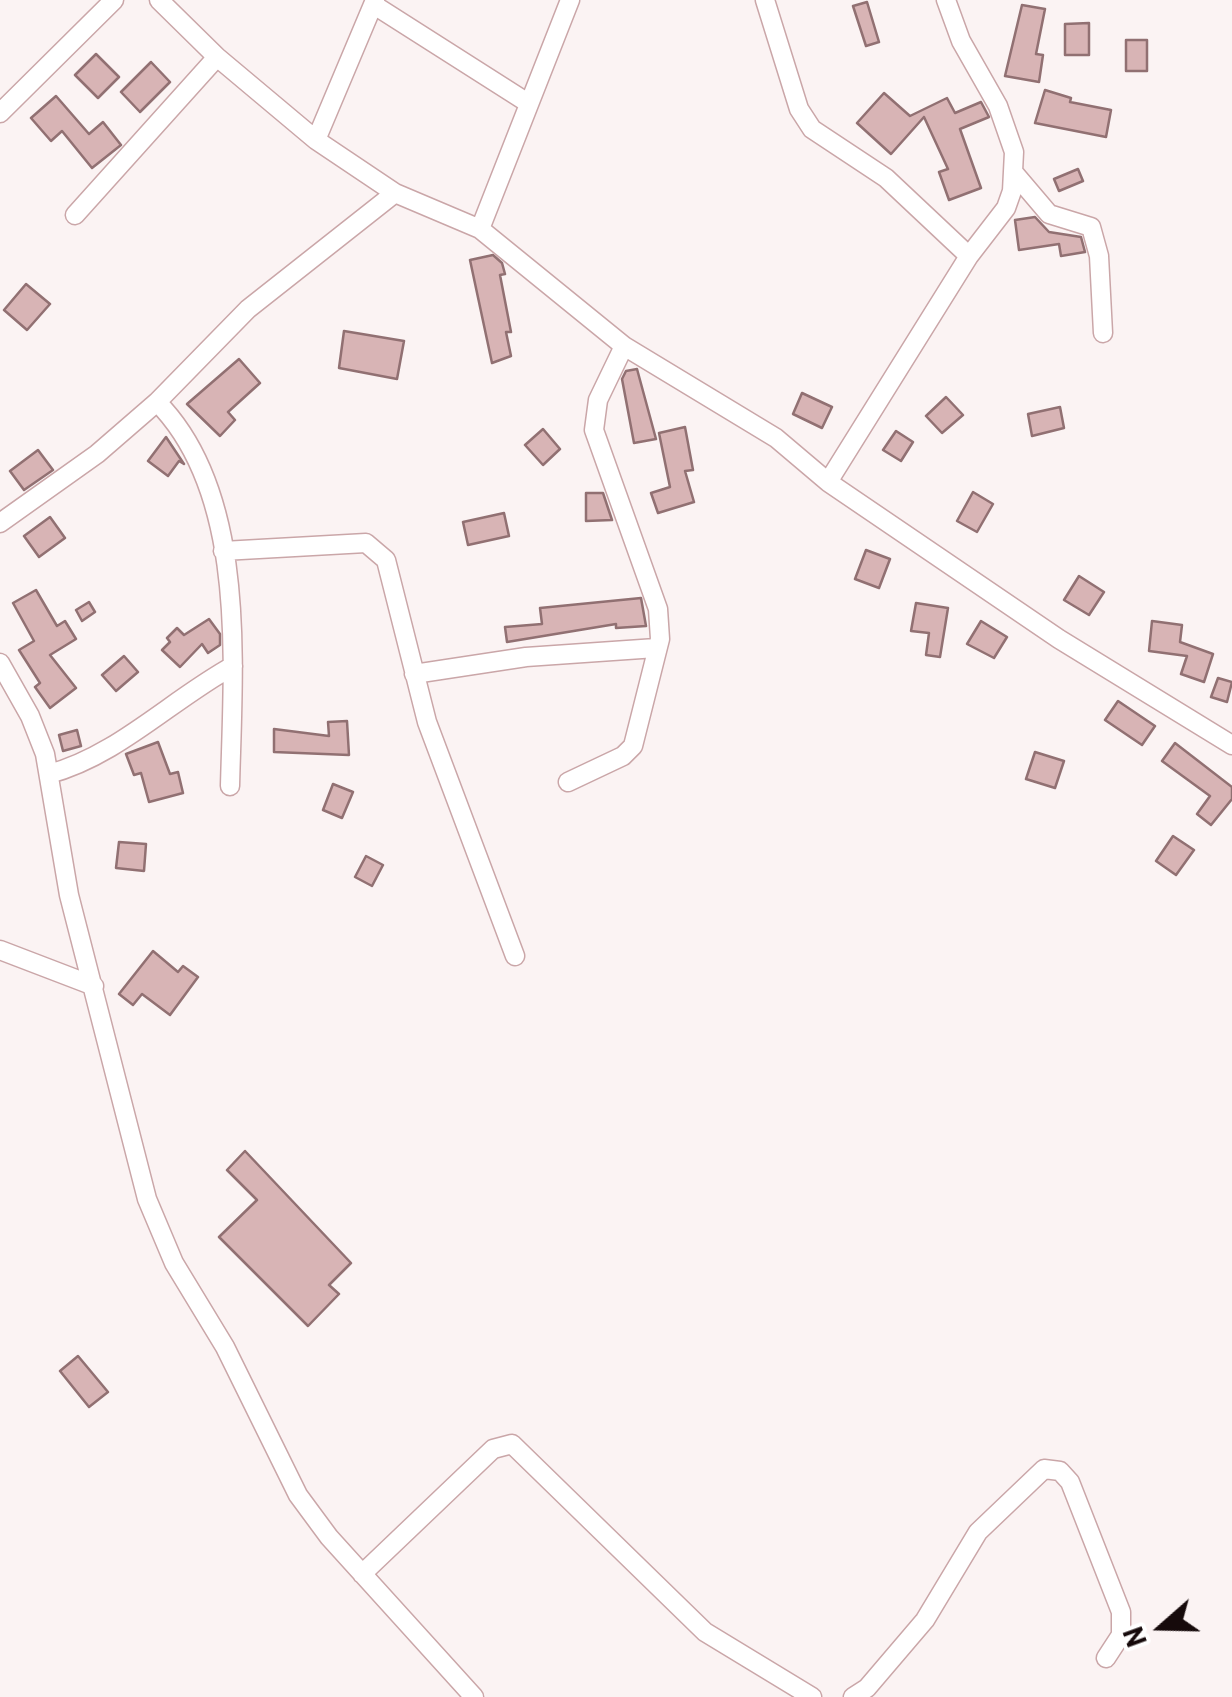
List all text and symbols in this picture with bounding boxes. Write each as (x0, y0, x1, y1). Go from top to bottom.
north arrow (1112, 1577, 1212, 1677)
text: N (1115, 1623, 1153, 1652)

